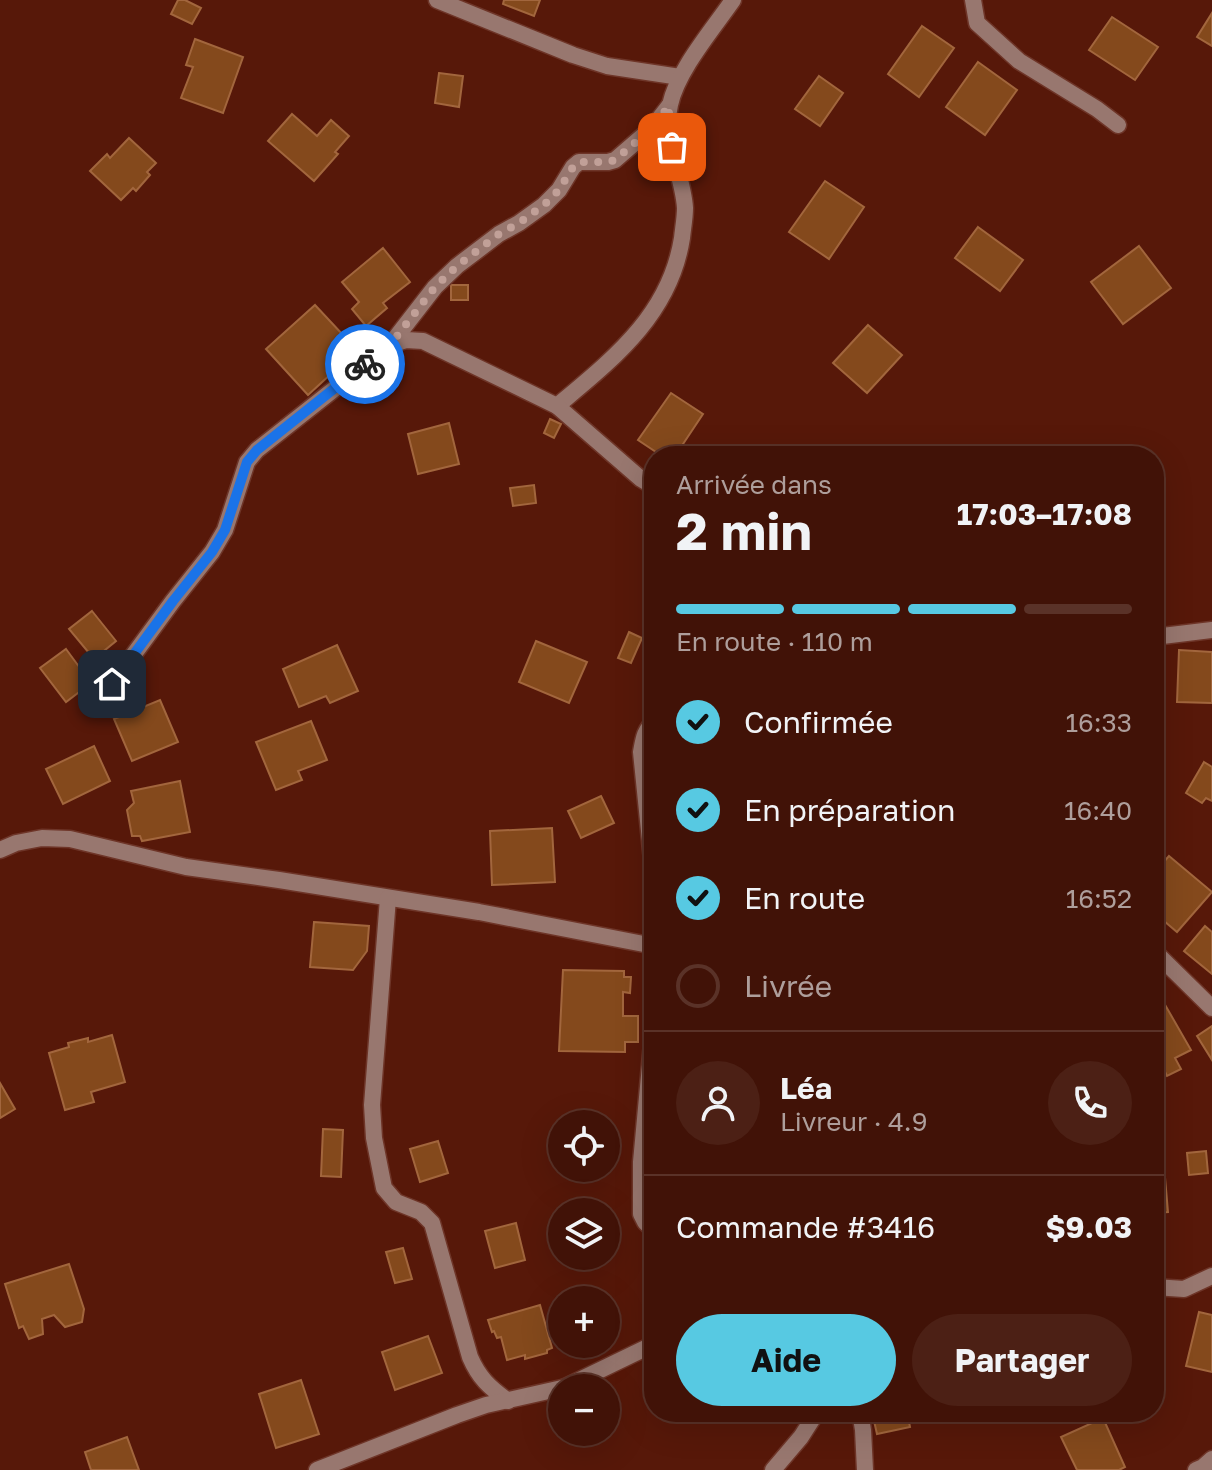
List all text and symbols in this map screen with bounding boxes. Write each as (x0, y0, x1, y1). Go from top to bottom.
pin (638, 113, 706, 181)
icon: bag (650, 125, 694, 169)
courier (325, 324, 405, 404)
icon: bike (343, 342, 387, 386)
text: Arrivée dans (676, 469, 832, 500)
text: 17:03–17:08 (957, 496, 1132, 532)
text: 2 min (676, 499, 812, 561)
text: En route · 110 m (676, 626, 873, 657)
pin (78, 650, 146, 718)
icon: home (90, 662, 134, 706)
icon: check (676, 700, 720, 744)
text: Confirmée (744, 704, 893, 740)
text: 16:33 (1065, 707, 1132, 738)
icon: check (676, 788, 720, 832)
text: En préparation (744, 792, 955, 828)
text: 16:40 (1064, 795, 1132, 826)
icon: check (676, 876, 720, 920)
text: En route (744, 880, 865, 916)
text: 16:52 (1066, 883, 1132, 914)
text: Livrée (744, 968, 832, 1004)
button: person (676, 1061, 760, 1145)
button: phone (1048, 1061, 1132, 1145)
text: Léa (780, 1070, 832, 1106)
text: Livreur · 4.9 (780, 1106, 927, 1137)
map controls (548, 1110, 620, 1446)
button: locate (548, 1110, 620, 1182)
button: layers (548, 1198, 620, 1270)
text: Commande #3416 (676, 1209, 935, 1245)
text: $9.03 (1045, 1209, 1132, 1245)
button: + (548, 1286, 620, 1358)
button: Aide (676, 1314, 896, 1406)
button: Partager (912, 1314, 1132, 1406)
button: − (548, 1374, 620, 1446)

